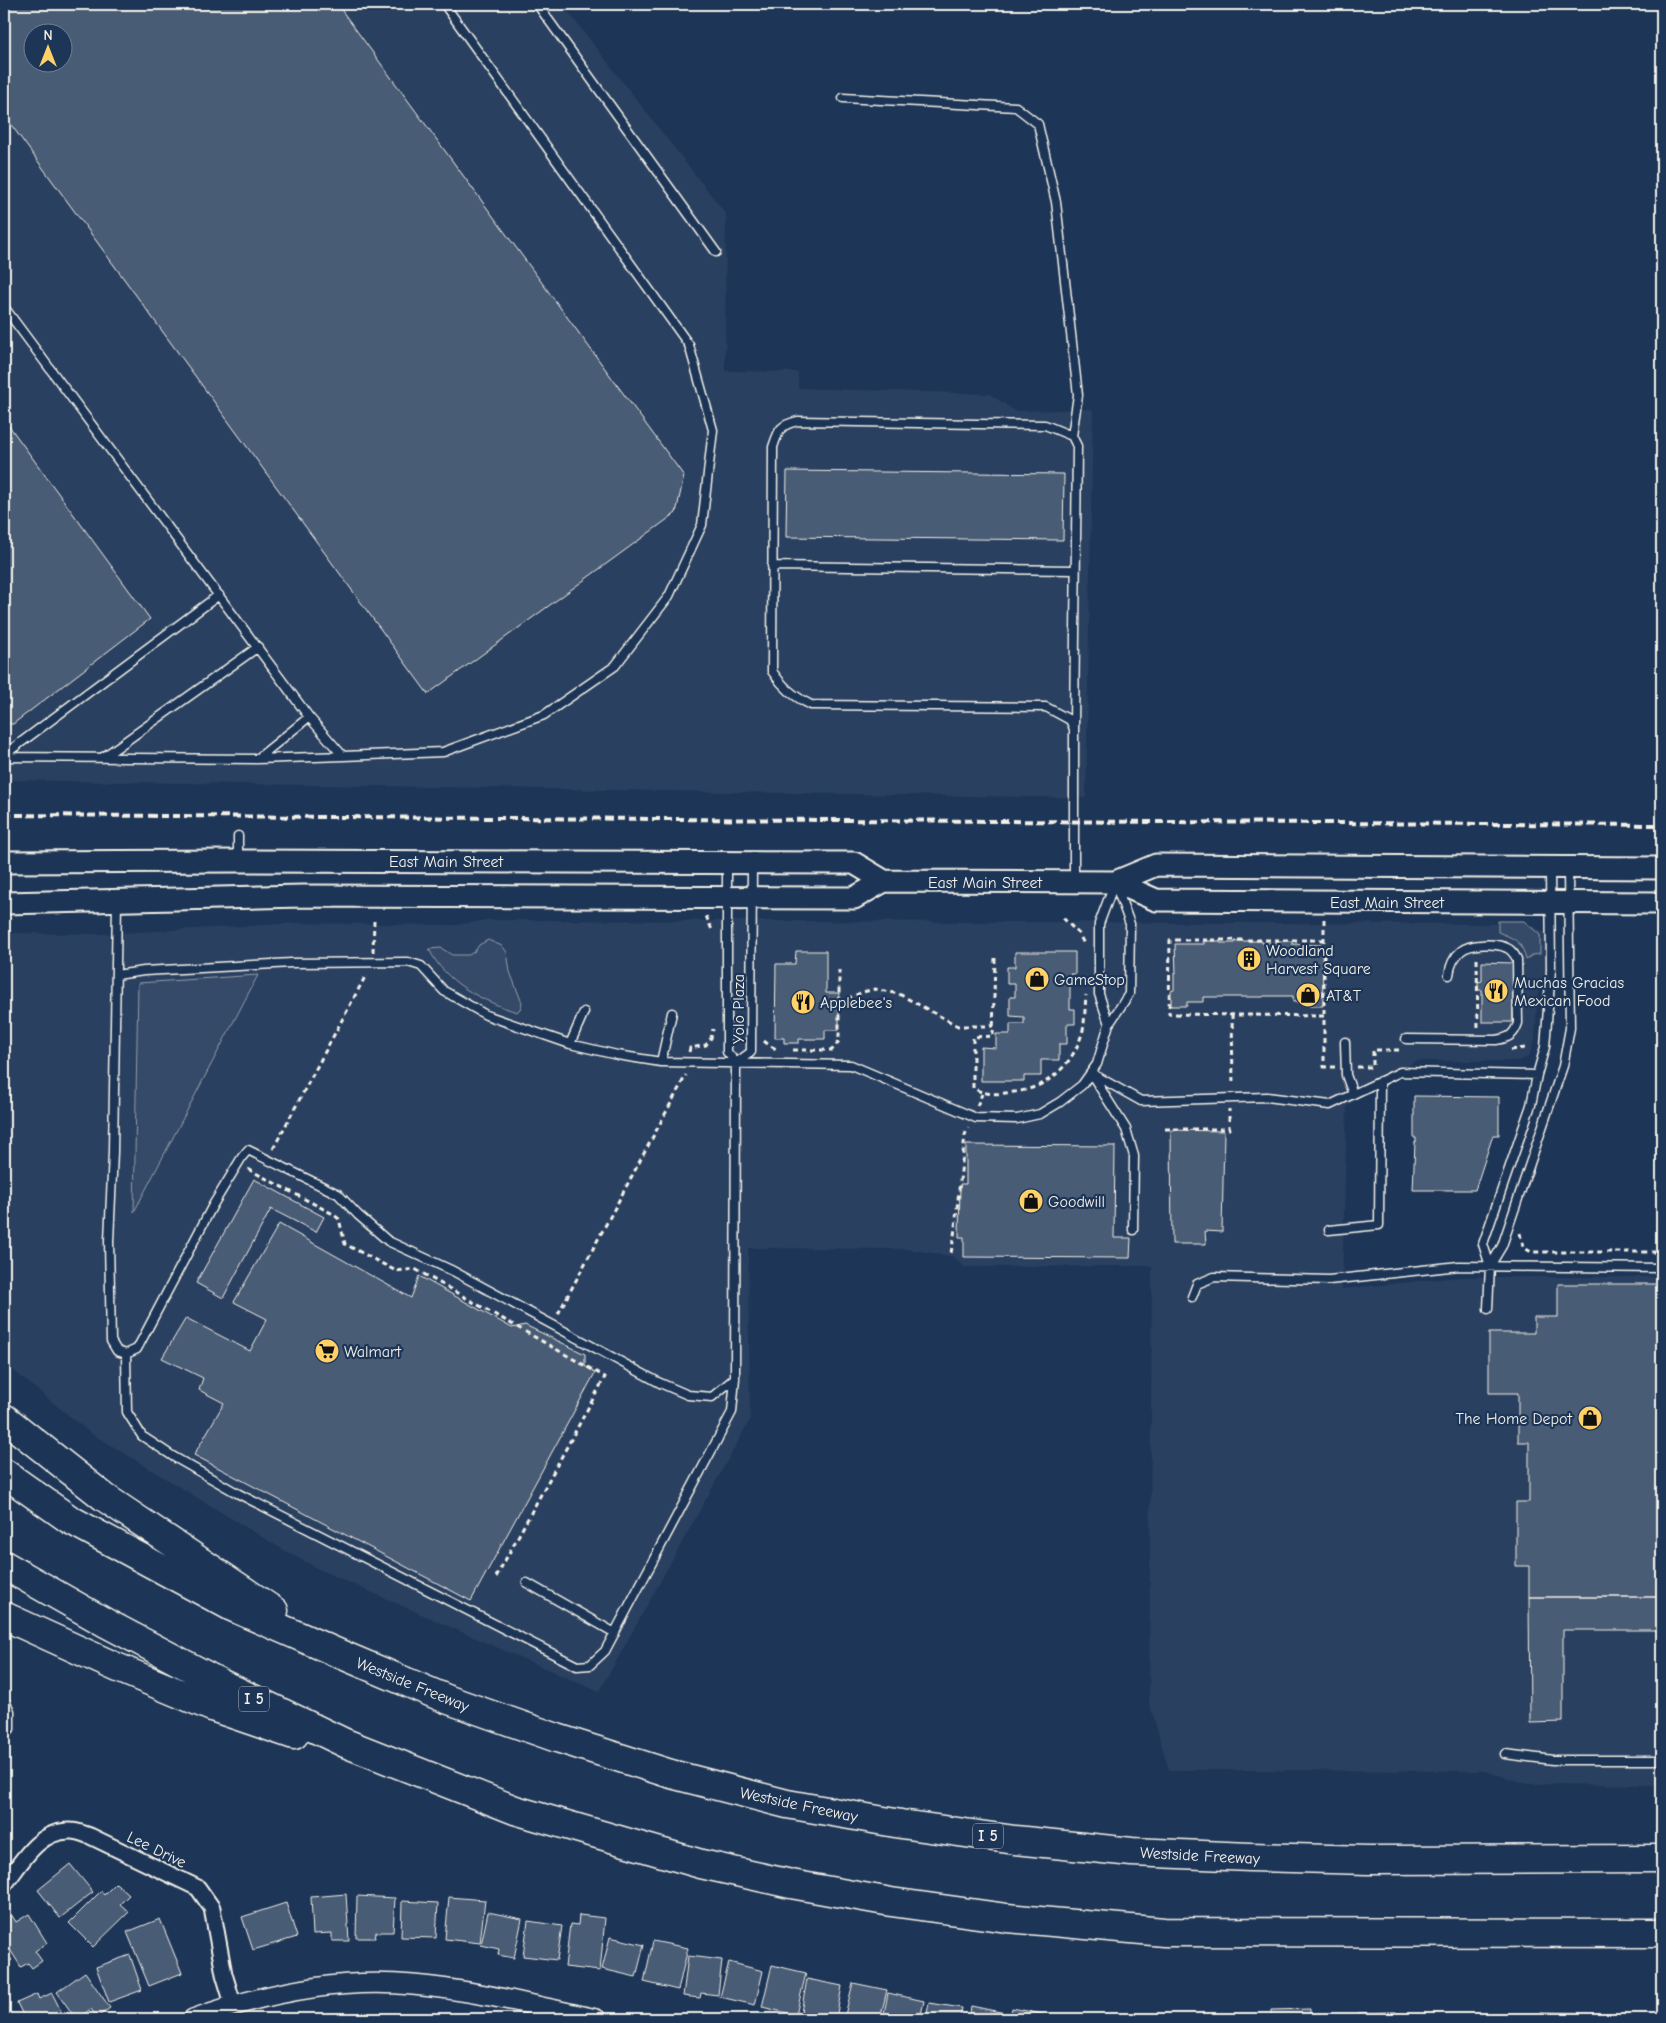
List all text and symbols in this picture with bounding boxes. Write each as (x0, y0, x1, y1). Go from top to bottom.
north arrow (22, 22, 72, 72)
text: N (43, 27, 53, 44)
street label: East Main Street (389, 853, 503, 871)
street label: East Main Street (928, 874, 1042, 892)
street label: East Main Street (1330, 894, 1444, 912)
place label: Woodland Harvest Square (1266, 942, 1371, 978)
building icon: Woodland Harvest Square (1236, 946, 1262, 972)
shop icon: GameStop (1024, 966, 1050, 992)
place label: GameStop (1054, 971, 1125, 989)
street label: Yolo Plaza (730, 974, 748, 1044)
place label: Muchas Gracias Mexican Food (1514, 974, 1624, 1010)
restaurant icon: Muchas Gracias Mexican Food (1483, 978, 1509, 1004)
shop icon: AT&T (1295, 982, 1321, 1008)
place label: AT&T (1326, 987, 1362, 1005)
restaurant icon: Applebee's (790, 989, 816, 1015)
place label: Applebee's (820, 994, 893, 1012)
shop icon: Goodwill (1018, 1188, 1044, 1214)
place label: Goodwill (1048, 1193, 1105, 1211)
supermarket icon: Walmart (314, 1338, 340, 1364)
place label: Walmart (344, 1343, 401, 1361)
shop icon: The Home Depot (1577, 1405, 1603, 1431)
place label: The Home Depot (1456, 1410, 1572, 1428)
street label: Westside Freeway (354, 1654, 472, 1716)
road number: I 5 (239, 1686, 269, 1712)
street label: Westside Freeway (738, 1784, 860, 1826)
road number: I 5 (973, 1824, 1003, 1848)
street label: Lee Drive (124, 1828, 189, 1872)
street label: Westside Freeway (1139, 1844, 1261, 1868)

